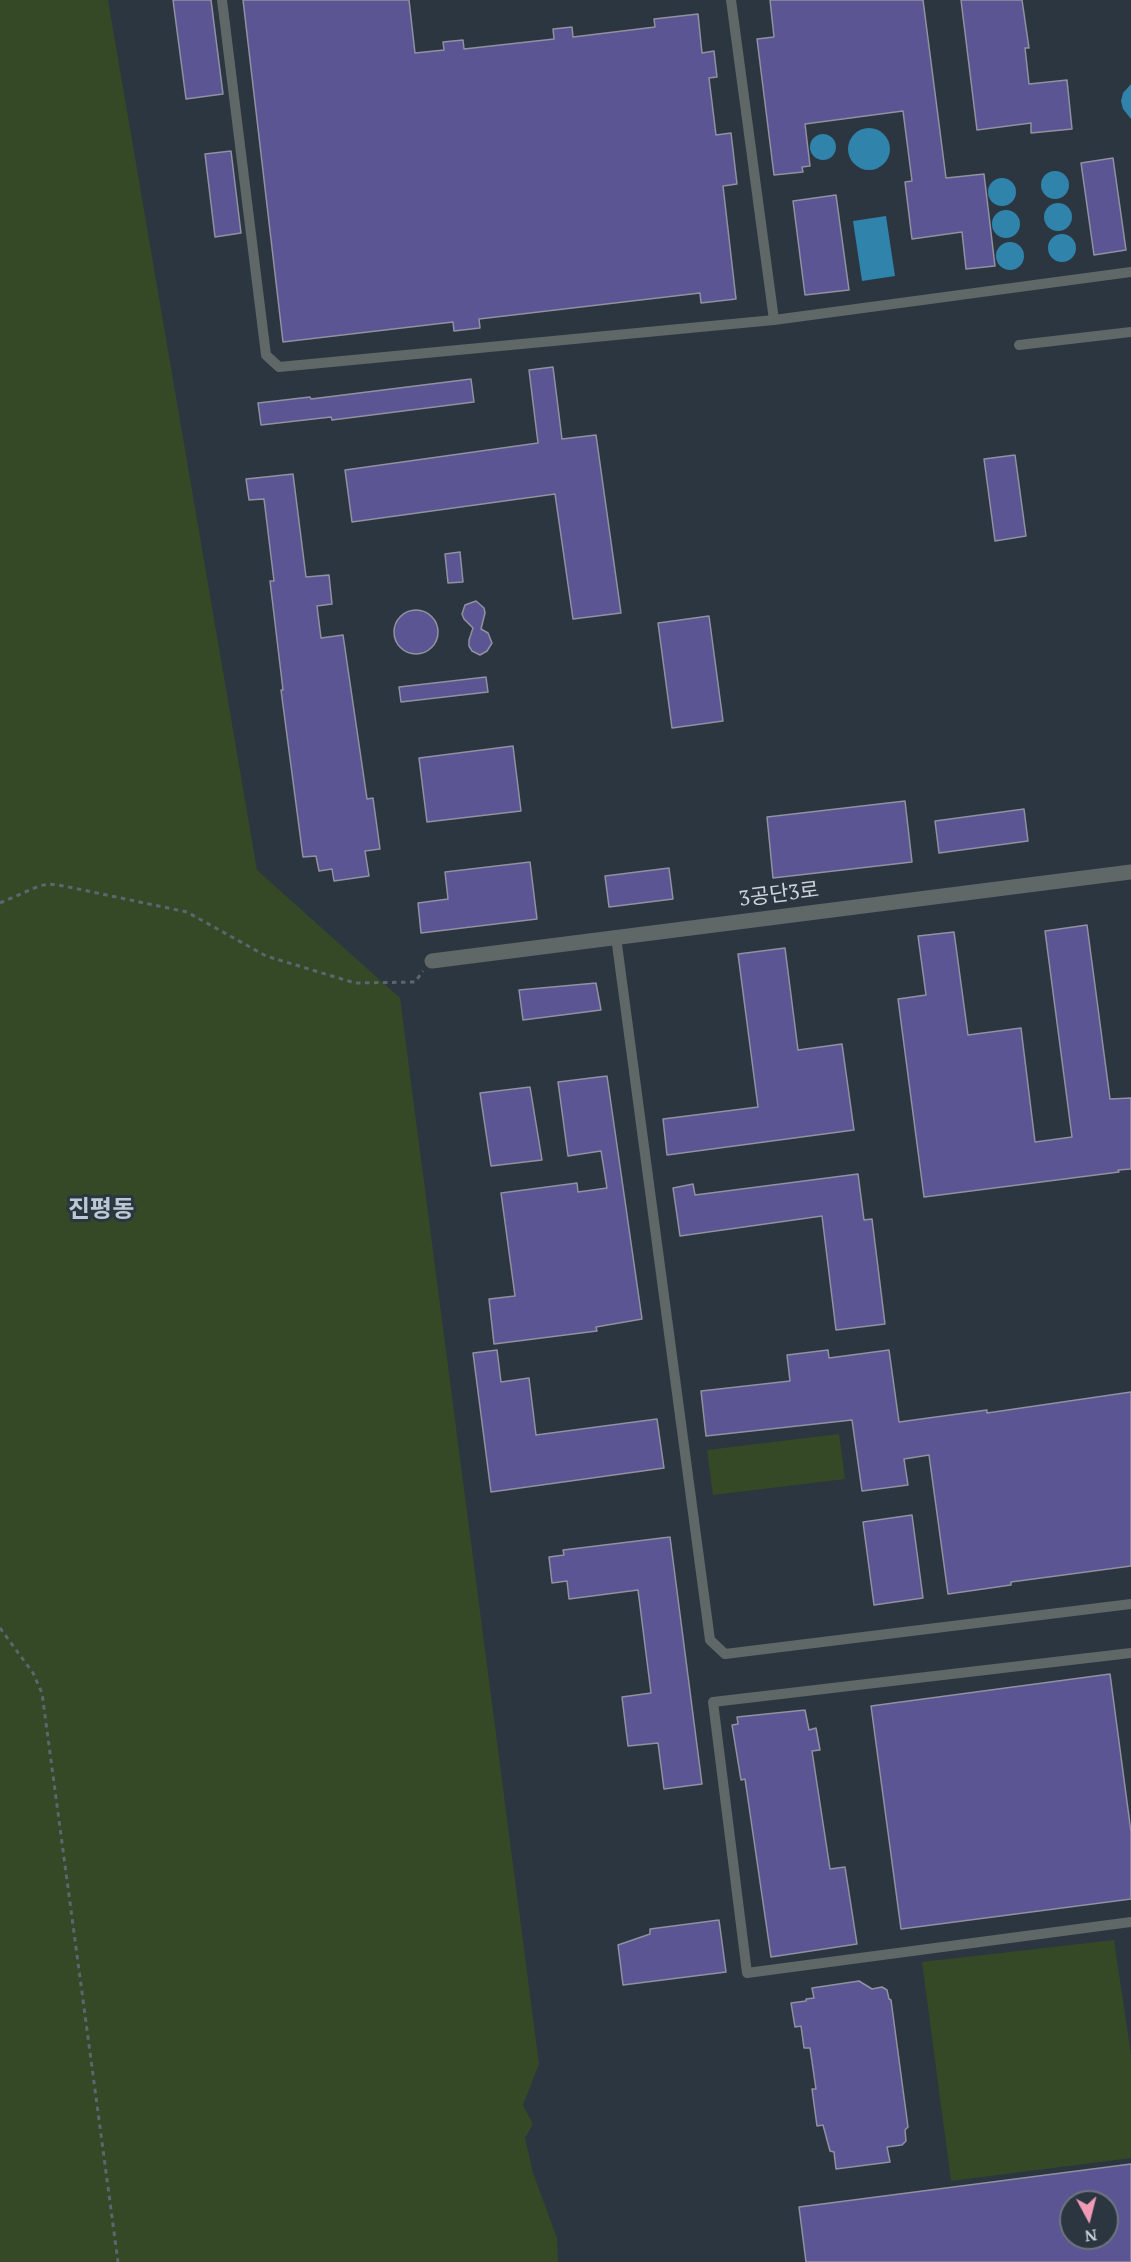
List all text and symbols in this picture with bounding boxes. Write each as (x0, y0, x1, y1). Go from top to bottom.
street label: 3공단3로 (738, 878, 820, 912)
district label: 진평동 (68, 1196, 134, 1224)
north arrow (1059, 2190, 1119, 2250)
text: N (1084, 2224, 1098, 2248)

